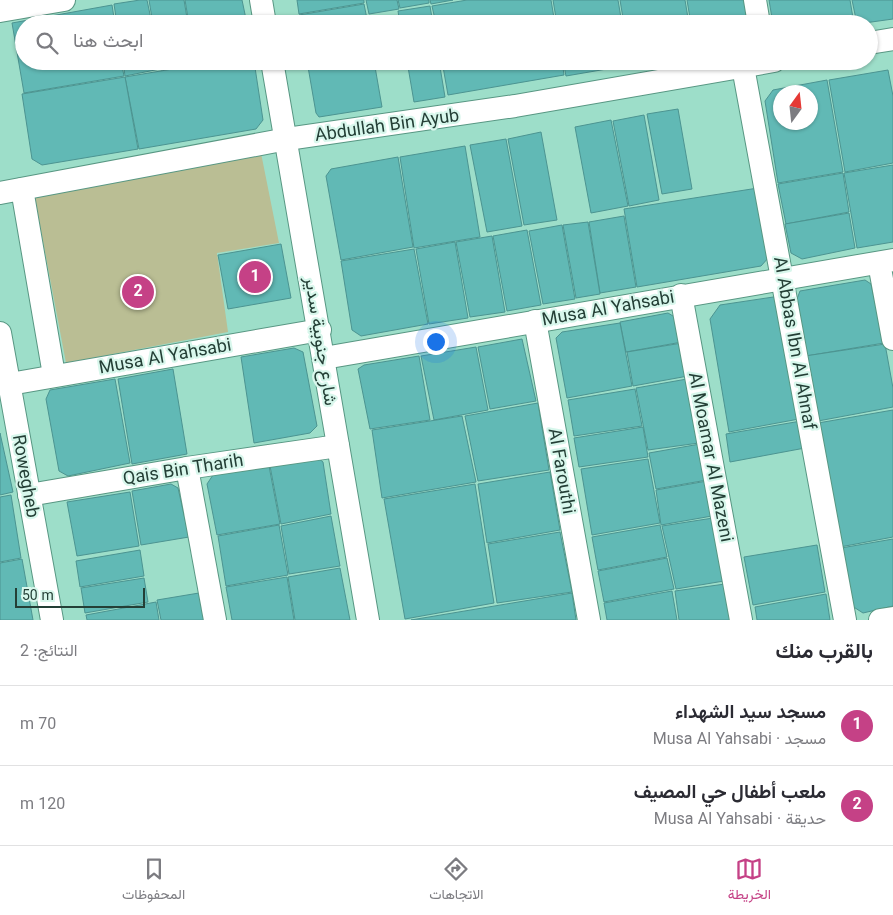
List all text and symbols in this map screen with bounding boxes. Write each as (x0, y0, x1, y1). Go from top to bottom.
search box (15, 15, 878, 70)
text: ابحث هنا (73, 28, 143, 57)
icon: search (33, 29, 61, 57)
north arrow (773, 85, 818, 130)
street label: Abdullah Bin Ayub (313, 103, 461, 151)
street label: Al Abbas Ibn Al Ahnaf (764, 255, 822, 433)
pin: 1 (239, 258, 271, 296)
pin: 2 (122, 273, 154, 311)
street label: شارع جنوبية سدير (295, 274, 343, 408)
street label: Musa Al Yahsabi (540, 285, 677, 335)
your location (423, 329, 449, 355)
street label: Musa Al Yahsabi (97, 333, 234, 383)
street label: Al Moamar Al Mazeni (679, 370, 739, 545)
street label: Al Farouthi (539, 426, 581, 516)
street label: Rowegheb (3, 433, 45, 520)
street label: Qais Bin Tharih (121, 448, 246, 494)
scale bar (15, 585, 145, 608)
text: 50 m (22, 586, 54, 608)
text: بالقرب منك (776, 636, 873, 669)
text: النتائج: 2 (20, 640, 78, 665)
text: مسجد سيد الشهداء (675, 699, 826, 728)
text: 70 m (20, 713, 56, 738)
text: 1 (852, 713, 862, 738)
text: مسجد · Musa Al Yahsabi (653, 728, 826, 753)
text: ملعب أطفال حي المصيف (634, 779, 826, 808)
text: 120 m (20, 793, 65, 818)
text: 2 (852, 793, 862, 818)
text: حديقة · Musa Al Yahsabi (654, 808, 826, 833)
tab: المحفوظات (122, 855, 185, 907)
tab: الاتجاهات (429, 855, 484, 907)
tab: الخريطة (728, 855, 771, 907)

